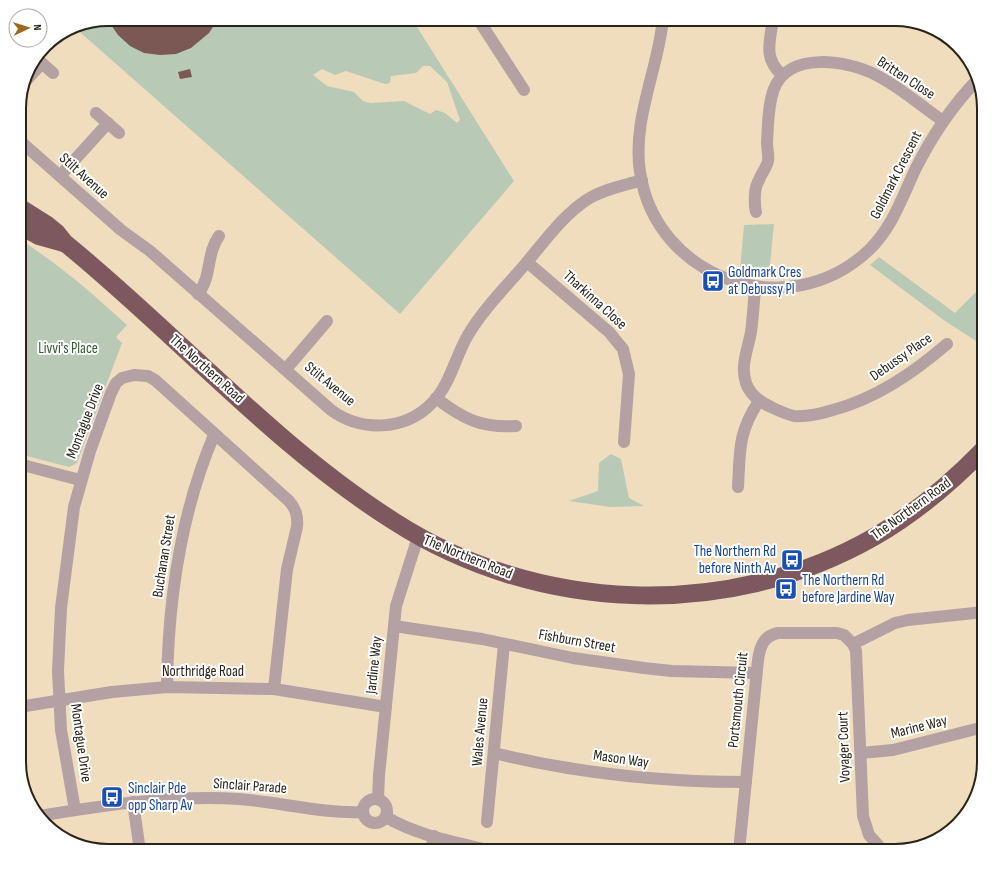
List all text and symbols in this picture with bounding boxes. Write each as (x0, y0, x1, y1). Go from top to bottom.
north arrow (8, 8, 48, 48)
text: N (31, 24, 44, 31)
street label: Britten Close (873, 52, 939, 104)
street label: Goldmark Crescent (866, 127, 927, 222)
street label: Stilt Avenue (55, 149, 113, 203)
place label: Goldmark Cres at Debussy Pl (728, 263, 801, 299)
street label: Tharkinna Close (559, 266, 631, 334)
bus stop icon: Goldmark Cres at Debussy Pl (700, 268, 726, 294)
street label: Debussy Place (866, 329, 936, 385)
street label: The Northern Road (166, 330, 248, 408)
park label: Livvi's Place (38, 339, 98, 358)
street label: Stilt Avenue (301, 358, 359, 410)
street label: Montague Drive (62, 381, 108, 461)
street label: The Northern Road (867, 474, 955, 544)
street label: Buchanan Street (148, 513, 180, 599)
street label: The Northern Road (421, 531, 515, 583)
place label: The Northern Rd before Ninth Av (694, 542, 776, 578)
bus stop icon: The Northern Rd before Ninth Av (779, 547, 805, 573)
place label: The Northern Rd before Jardine Way (802, 571, 895, 607)
bus stop icon: The Northern Rd before Jardine Way (773, 576, 799, 602)
street label: Fishburn Street (537, 625, 617, 657)
street label: Jardine Way (361, 635, 386, 696)
street label: Portsmouth Circuit (724, 651, 753, 749)
street label: Northridge Road (162, 662, 244, 681)
street label: Wales Avenue (468, 697, 492, 767)
street label: Montague Drive (66, 703, 96, 783)
street label: Voyager Court (833, 711, 855, 783)
street label: Marine Way (889, 711, 949, 743)
street label: Mason Way (592, 746, 650, 772)
street label: Sinclair Parade (213, 774, 287, 798)
place label: Sinclair Pde opp Sharp Av (128, 779, 193, 815)
bus stop icon: Sinclair Pde opp Sharp Av (99, 784, 125, 810)

